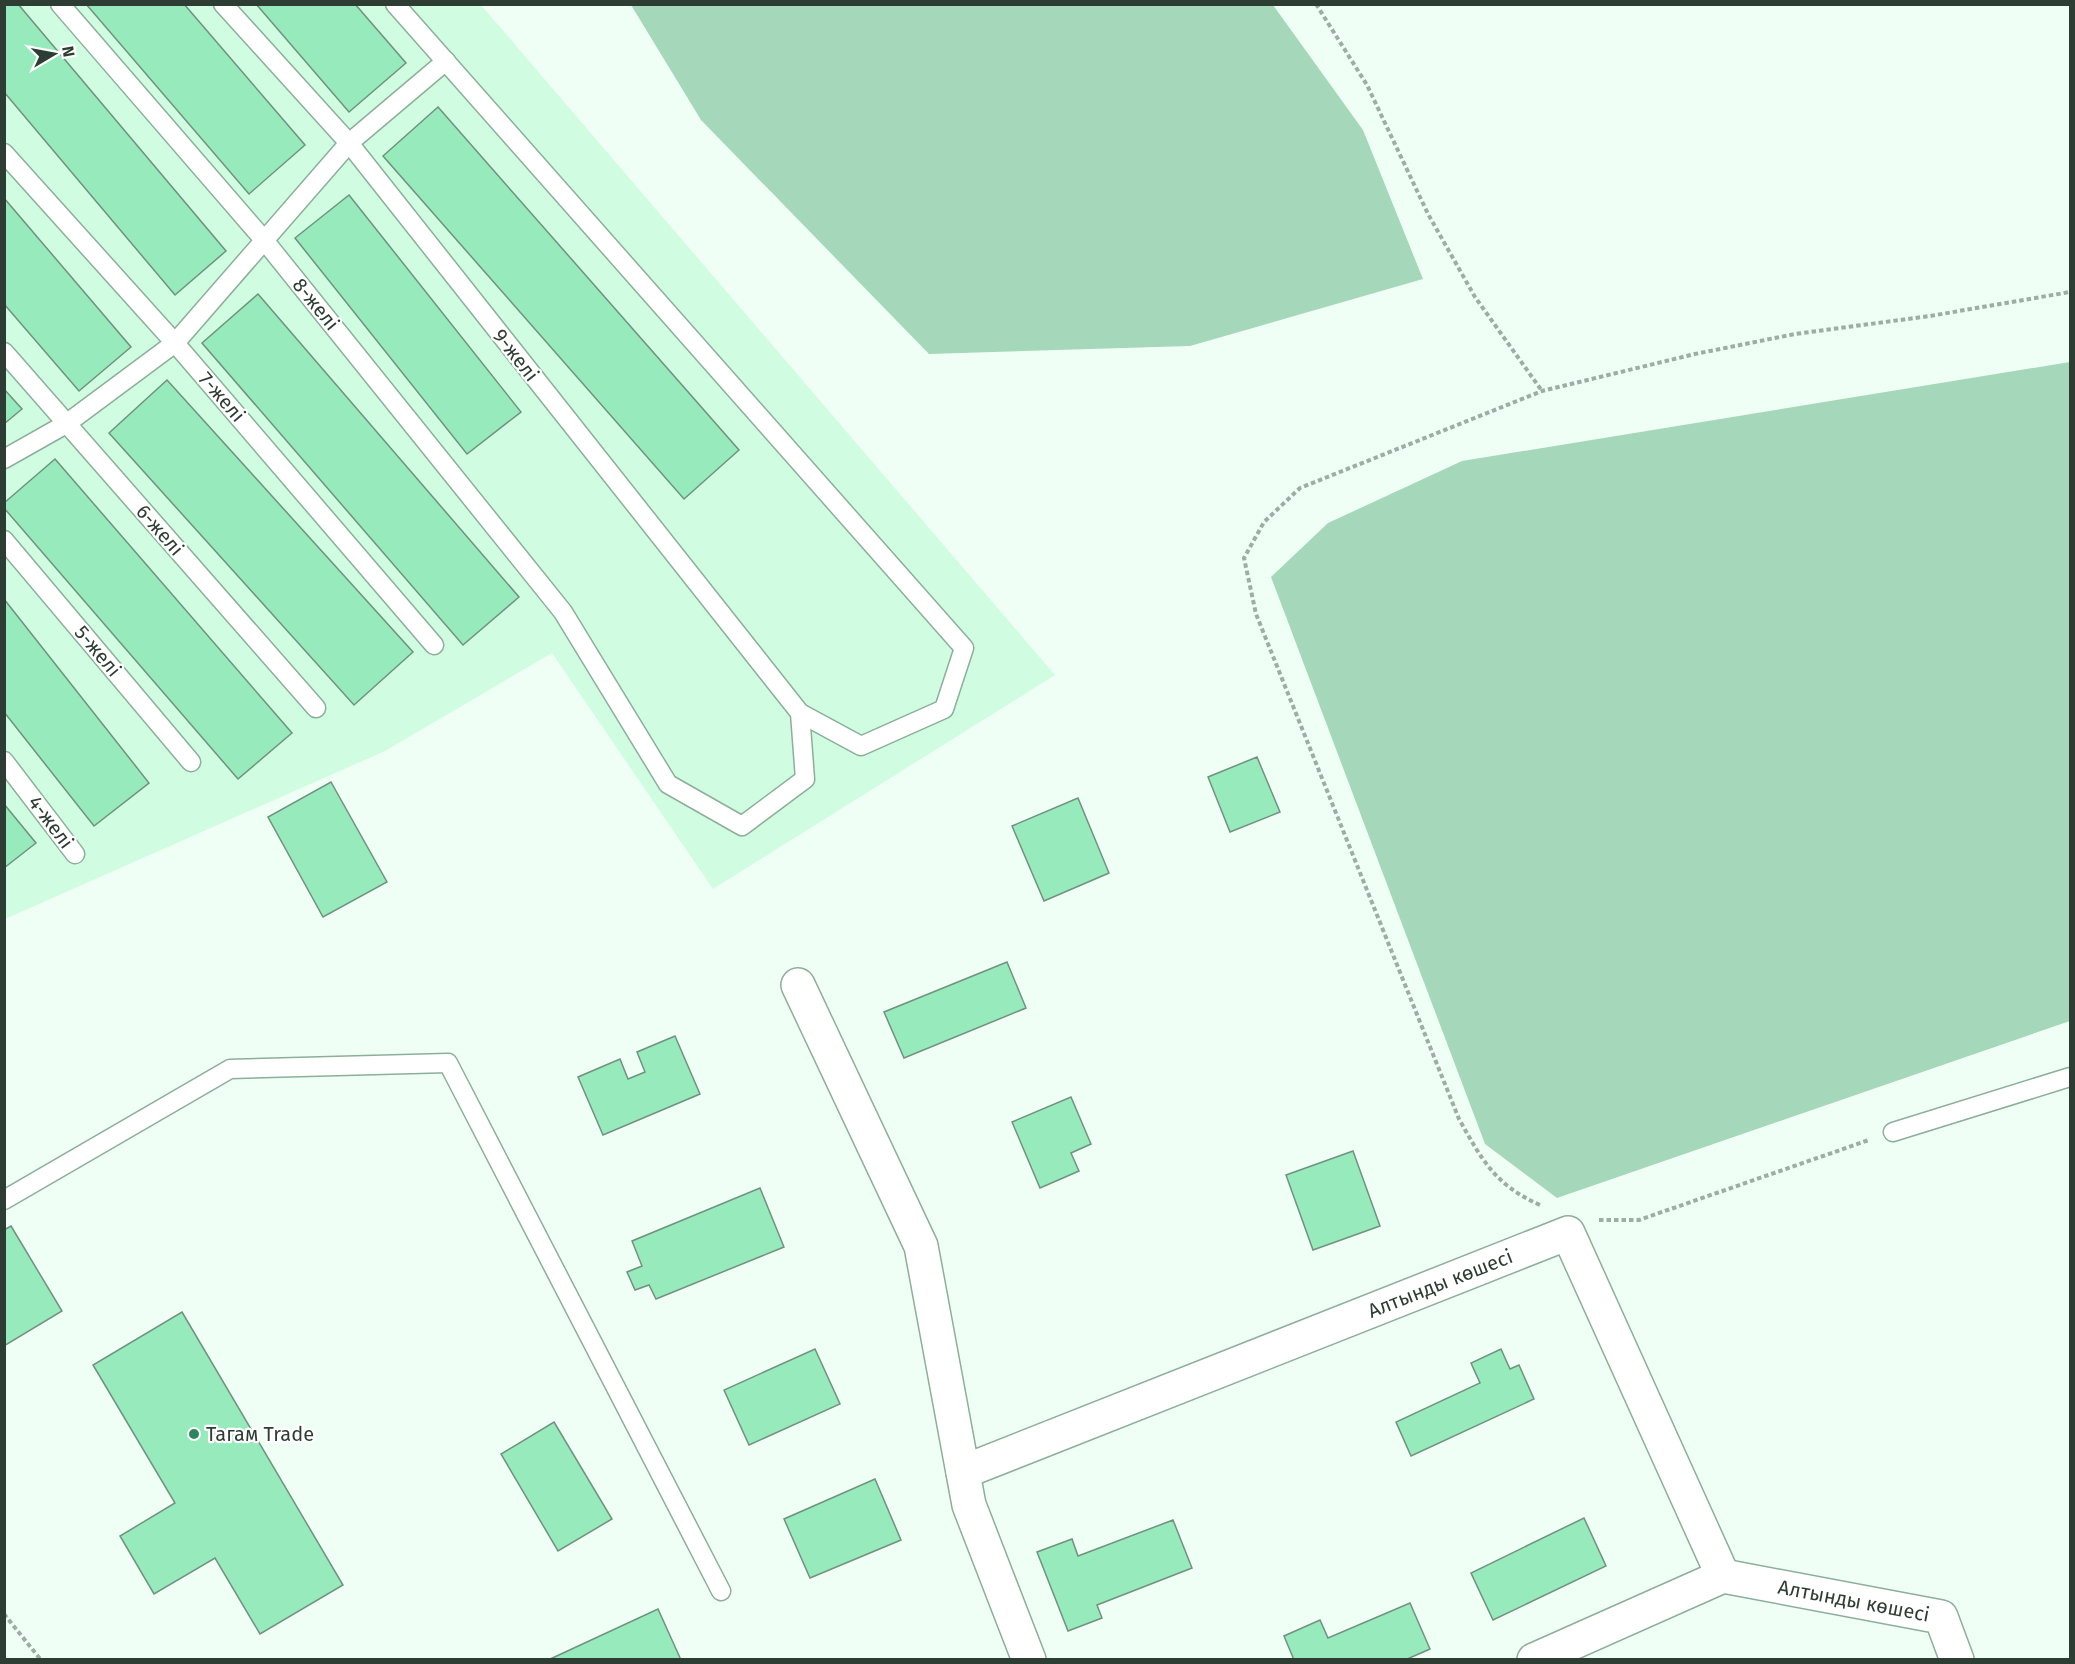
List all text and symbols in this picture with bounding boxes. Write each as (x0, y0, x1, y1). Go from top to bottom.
north arrow (24, 24, 84, 84)
text: N (58, 45, 79, 58)
street label: 8-желі (288, 273, 344, 335)
street label: 9-желі (488, 324, 544, 386)
street label: 7-желі (194, 367, 250, 427)
street label: 6-желі (131, 499, 189, 561)
street label: 5-желі (70, 621, 126, 681)
street label: 4-желі (23, 791, 79, 853)
street label: Алтынды көшесі (1364, 1244, 1516, 1323)
place label: Тагам Trade (206, 1422, 314, 1446)
marker: Тагам Trade (187, 1427, 201, 1441)
street label: Алтынды көшесі (1776, 1575, 1932, 1627)

